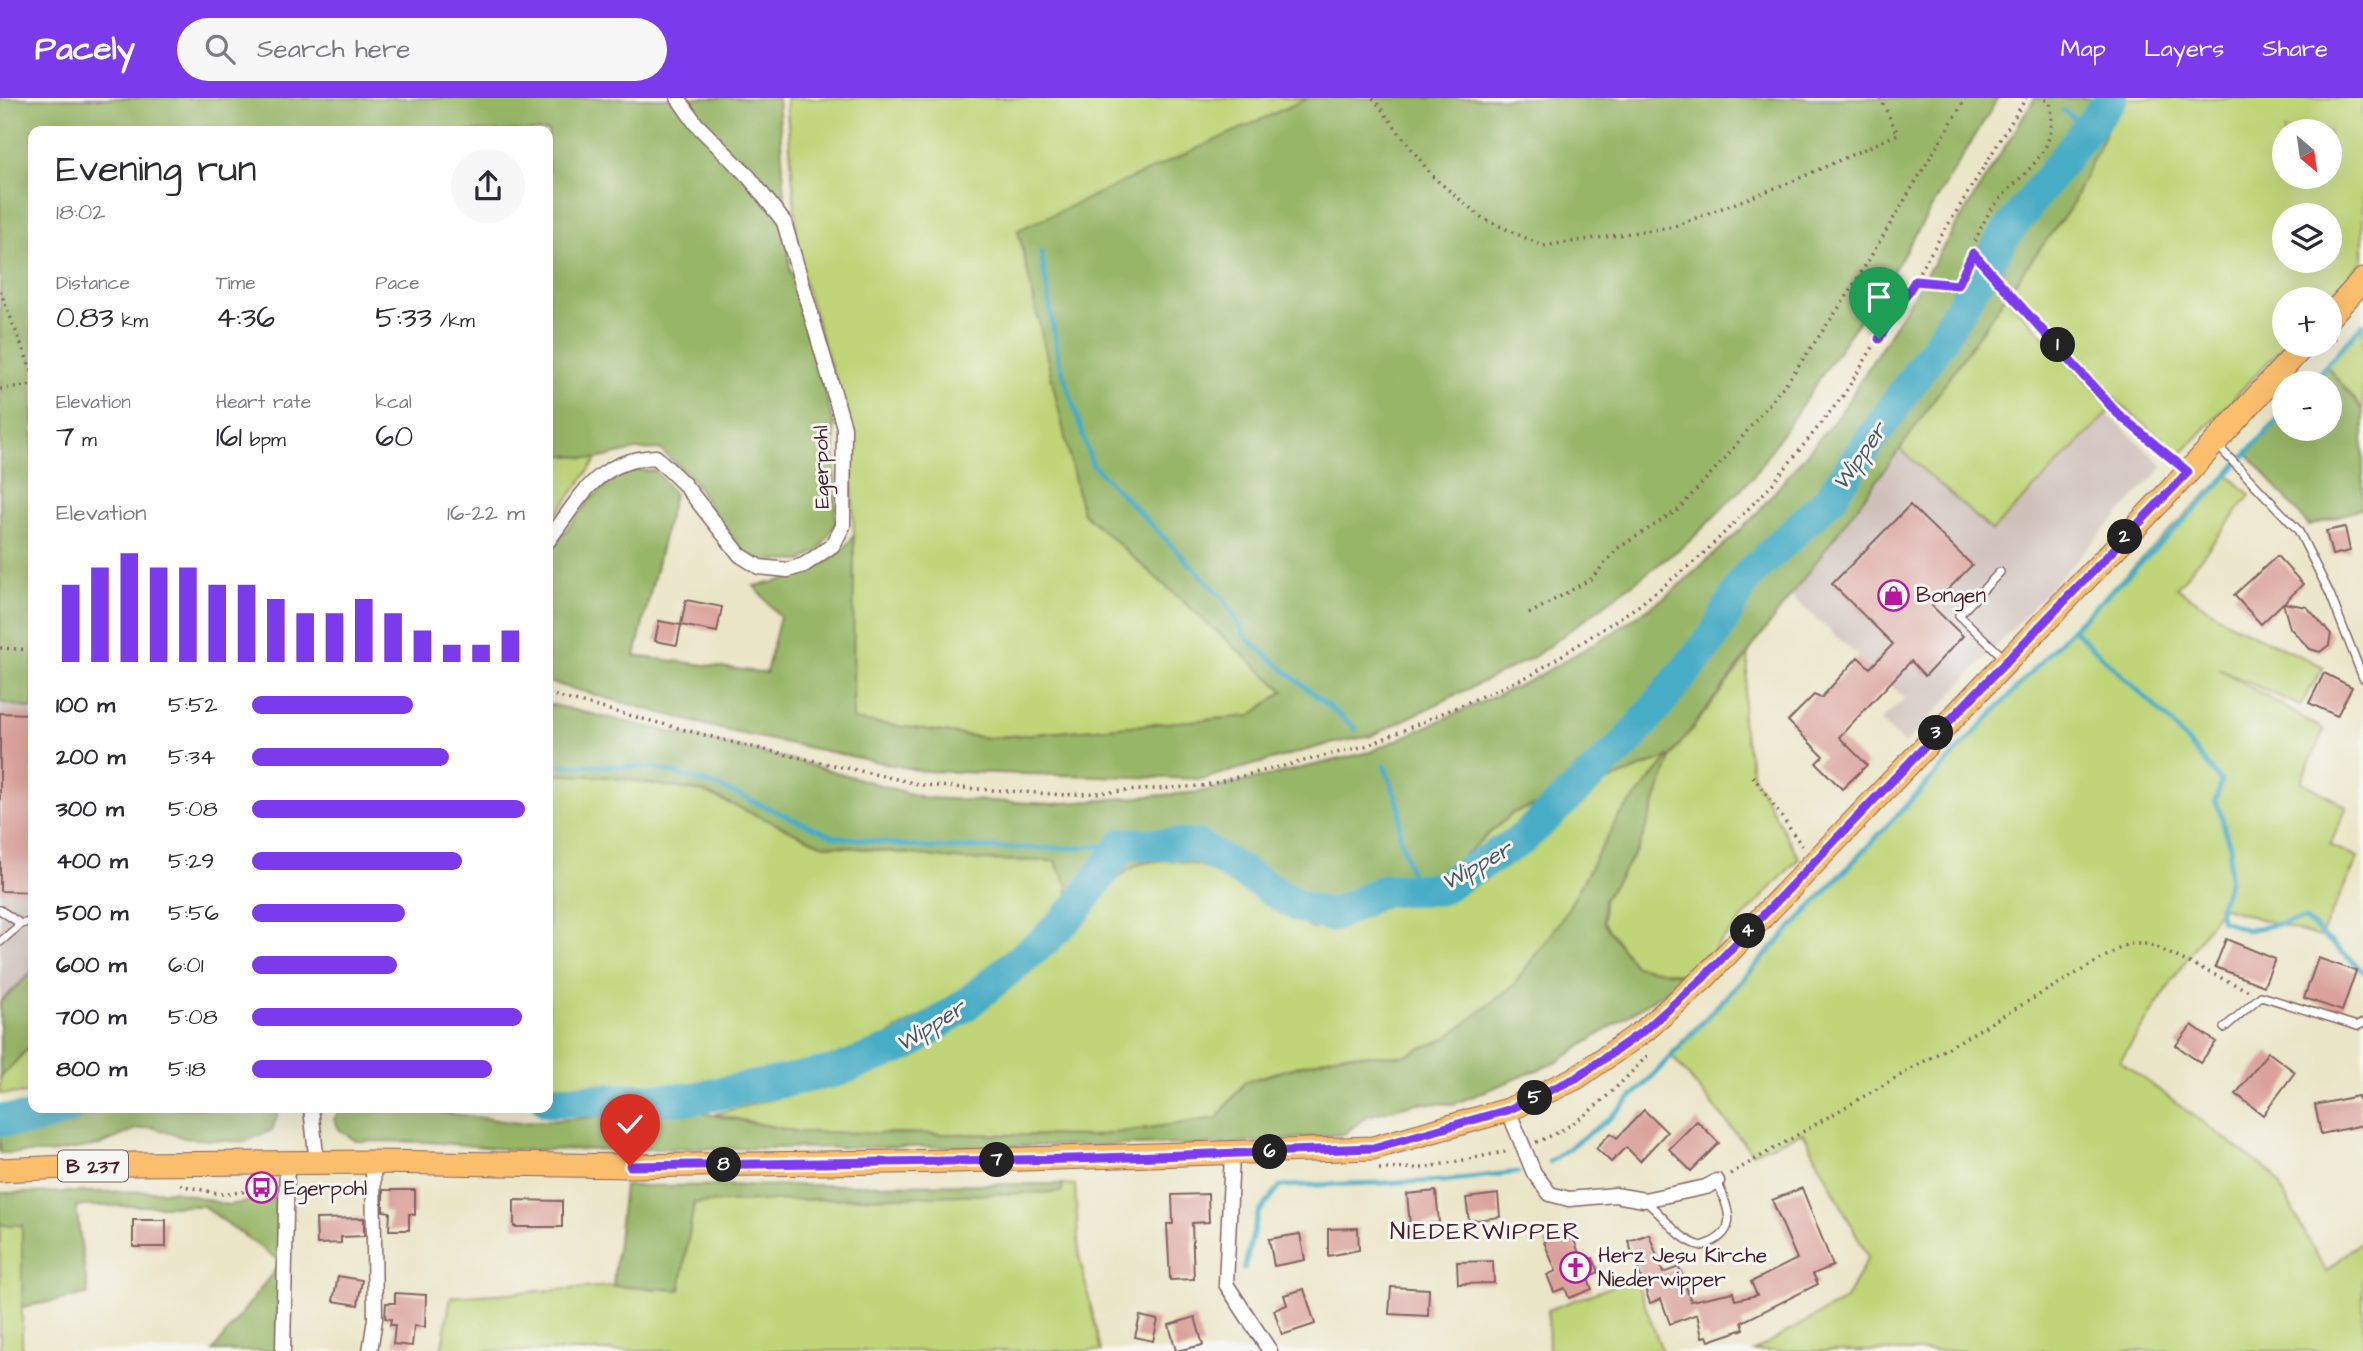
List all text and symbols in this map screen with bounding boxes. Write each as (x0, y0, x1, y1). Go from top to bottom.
search box (177, 18, 667, 81)
text: Pacely (35, 26, 135, 72)
icon: search (201, 30, 239, 68)
text: Search here (257, 31, 410, 67)
text: Map (2061, 32, 2106, 66)
text: Layers (2144, 32, 2224, 66)
text: Share (2262, 32, 2328, 66)
north arrow (2272, 119, 2342, 189)
map controls (2272, 119, 2342, 441)
text: Evening run (56, 144, 257, 196)
button: share (451, 149, 525, 223)
text: 18:02 (56, 196, 105, 228)
button: layers (2272, 203, 2342, 273)
pin (1849, 267, 1909, 339)
text: Distance (56, 270, 130, 297)
text: Time (216, 270, 255, 297)
text: Pace (375, 270, 419, 297)
icon: arrive (1860, 278, 1898, 316)
button: + (2272, 287, 2342, 357)
text: 0.83 (56, 297, 114, 339)
text: 4:36 (216, 297, 275, 339)
text: 5:33 (375, 297, 432, 339)
text: km (114, 308, 148, 335)
text: /km (432, 308, 475, 335)
pin: 1 (2040, 328, 2076, 362)
text: 1 (2056, 331, 2059, 358)
button: − (2272, 371, 2342, 441)
text: Elevation (56, 389, 131, 416)
text: Heart rate (216, 389, 311, 416)
text: kcal (375, 389, 412, 416)
water label: Wipper (1825, 414, 1896, 497)
text: 7 (56, 416, 74, 458)
text: 161 (216, 416, 242, 458)
text: 60 (375, 416, 413, 458)
street label: Egerpohl (806, 425, 839, 509)
text: m (74, 427, 97, 454)
text: bpm (242, 427, 286, 454)
text: Elevation (56, 497, 147, 529)
text: 16–22 m (447, 497, 525, 529)
pin: 2 (2108, 520, 2142, 555)
text: 2 (2119, 523, 2130, 550)
shop icon: Bongen (1876, 578, 1910, 612)
place label: Bongen (1916, 581, 1986, 612)
text: 100 m (56, 689, 115, 721)
text: 5:52 (168, 689, 218, 721)
pin: 3 (1918, 716, 1954, 750)
text: 3 (1931, 719, 1940, 746)
text: 200 m (56, 741, 125, 773)
text: 5:34 (168, 741, 215, 773)
text: 300 m (56, 793, 124, 825)
text: 5:08 (168, 793, 218, 825)
water label: Wipper (1436, 832, 1519, 898)
text: 400 m (56, 845, 128, 877)
text: 5:29 (168, 845, 214, 877)
text: 500 m (56, 897, 128, 929)
text: 5:56 (168, 897, 219, 929)
pin: 4 (1730, 914, 1766, 948)
text: 4 (1741, 917, 1754, 944)
text: 600 m (56, 949, 127, 981)
text: 6:01 (168, 949, 204, 981)
water label: Wipper (890, 991, 973, 1060)
text: 700 m (56, 1001, 126, 1033)
text: 5:08 (168, 1001, 218, 1033)
text: 800 m (56, 1053, 127, 1085)
text: 5:18 (168, 1053, 206, 1085)
pin: 5 (1518, 1080, 1552, 1116)
text: 5 (1528, 1084, 1541, 1111)
pin (600, 1094, 660, 1166)
icon: check (611, 1105, 649, 1143)
pin: 6 (1252, 1134, 1288, 1170)
text: 6 (1264, 1138, 1275, 1165)
pin: 7 (979, 1142, 1014, 1178)
text: 7 (991, 1146, 1002, 1173)
pin: 8 (706, 1148, 742, 1182)
road number: B 237 (58, 1150, 128, 1182)
text: 8 (717, 1151, 730, 1178)
bus stop icon: Egerpohl (244, 1171, 278, 1205)
place label: Egerpohl (284, 1174, 367, 1205)
district label: NIEDERWIPPER (1390, 1215, 1582, 1249)
place label: Herz Jesu Kirche Niederwipper (1598, 1241, 1767, 1295)
church icon: Herz Jesu Kirche Niederwipper (1558, 1250, 1592, 1284)

